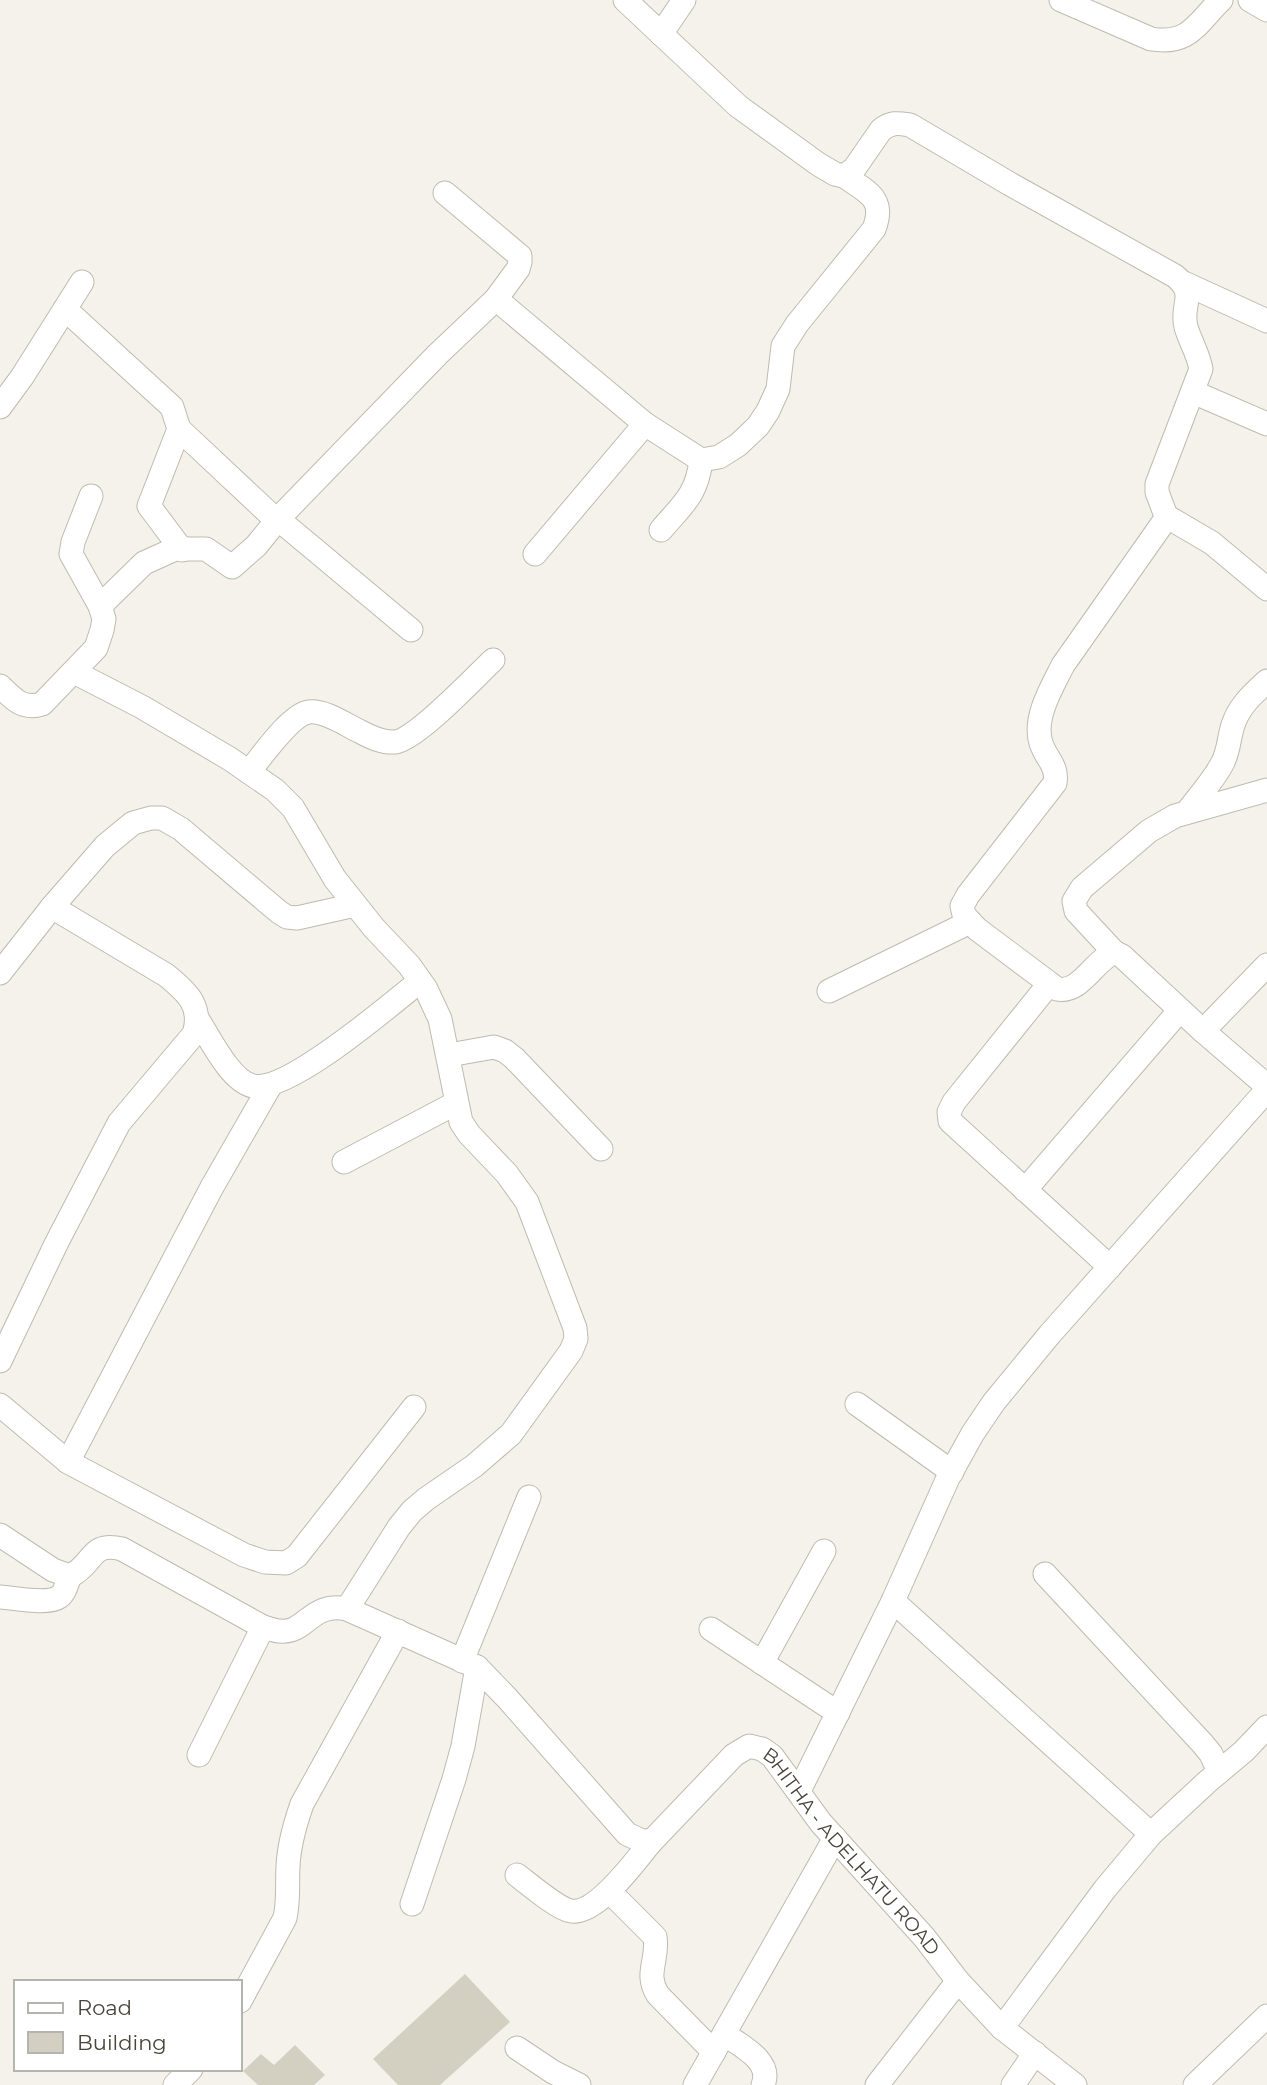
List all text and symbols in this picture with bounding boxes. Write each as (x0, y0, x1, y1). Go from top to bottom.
street label: BHITHA - ADELHATU ROAD (759, 1742, 945, 1960)
legend (14, 1980, 242, 2071)
text: Road (77, 1995, 132, 2020)
text: Building (77, 2030, 167, 2055)

